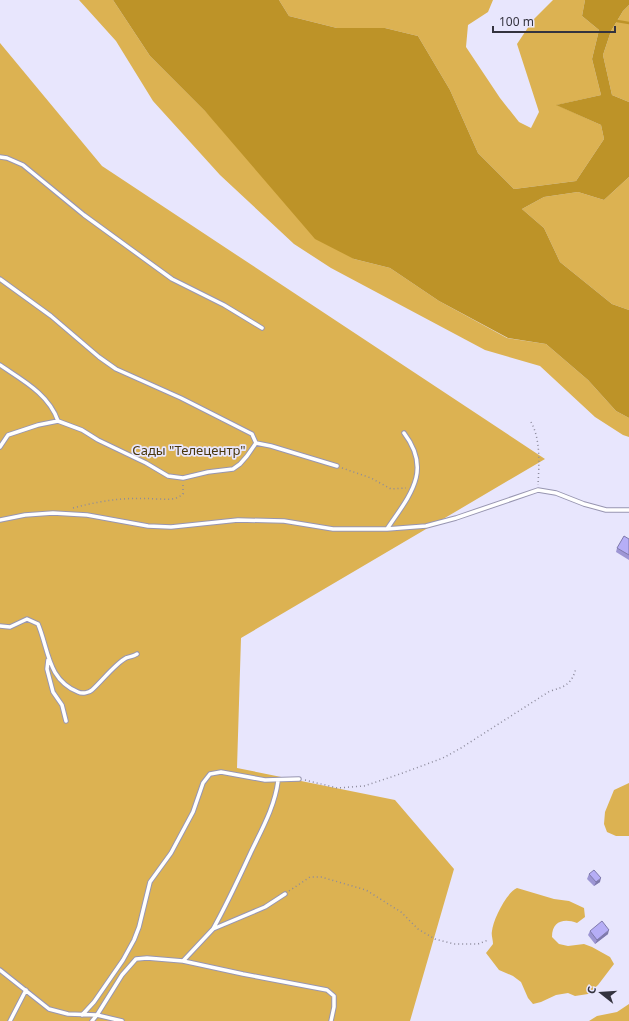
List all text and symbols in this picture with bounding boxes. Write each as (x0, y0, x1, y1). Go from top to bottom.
scale bar (493, 8, 615, 34)
text: 100 m (499, 13, 534, 30)
park label: Сады "Телецентр" (132, 441, 246, 459)
north arrow (581, 973, 621, 1013)
text: С (583, 984, 599, 996)

